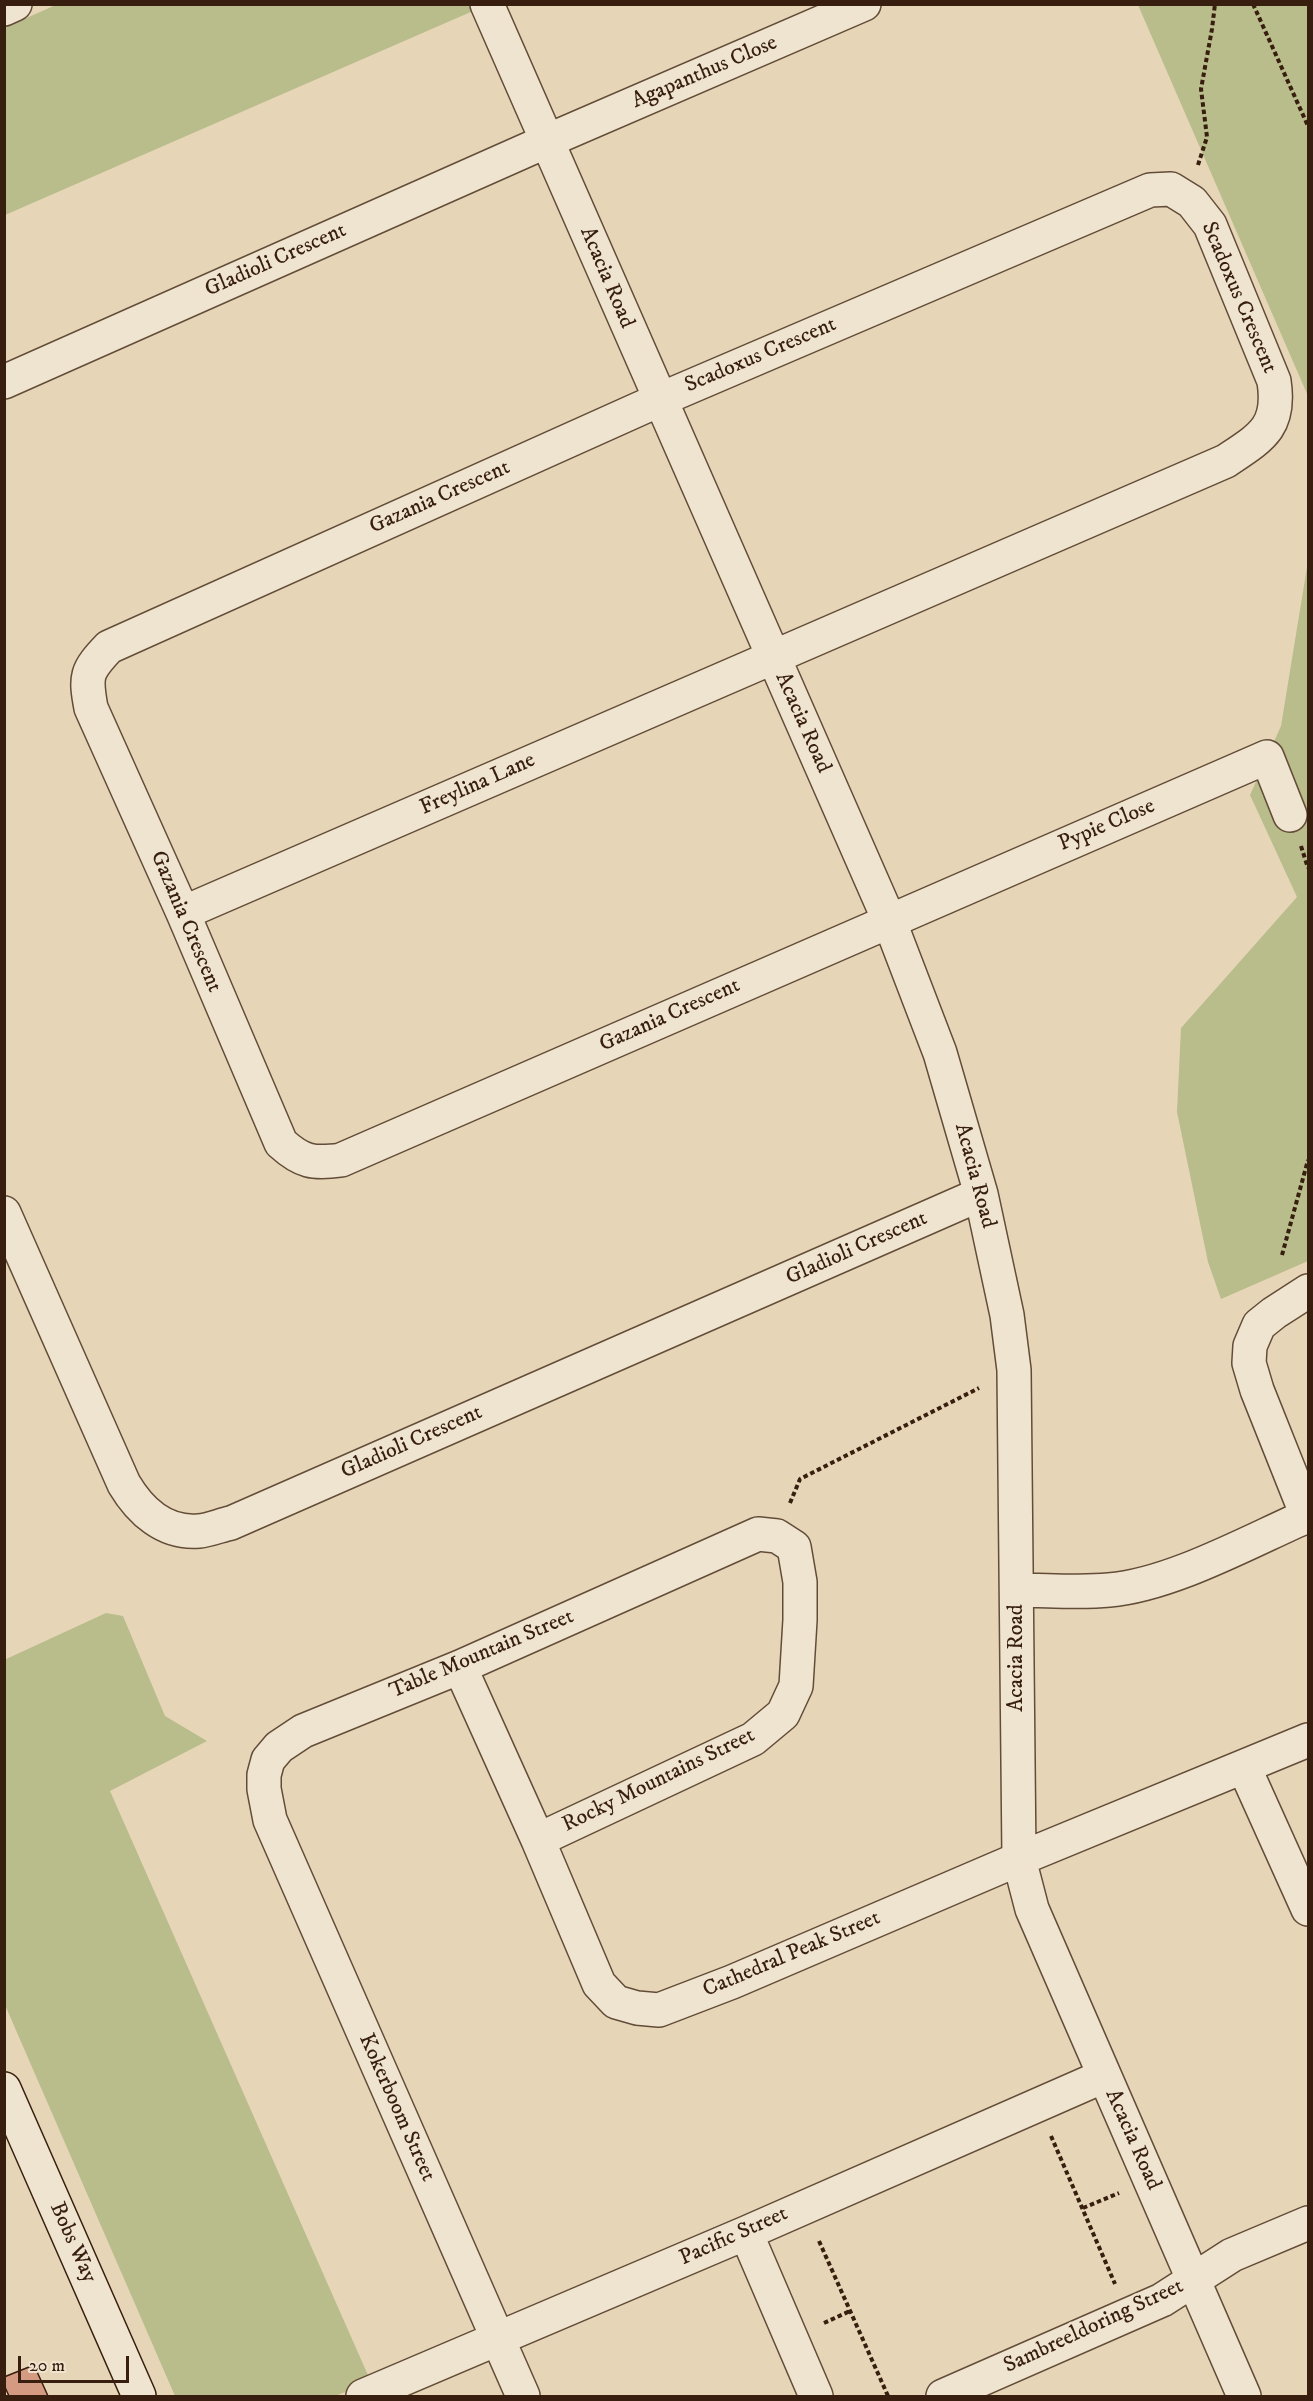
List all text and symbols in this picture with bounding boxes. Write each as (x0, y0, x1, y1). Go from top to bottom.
street label: Agapanthus Close (628, 31, 782, 115)
street label: Gladioli Crescent (201, 218, 351, 304)
street label: Scadoxus Crescent (1194, 218, 1282, 378)
street label: Acacia Road (573, 223, 639, 333)
street label: Scadoxus Crescent (681, 312, 841, 400)
street label: Gazania Crescent (366, 455, 514, 541)
street label: Acacia Road (768, 668, 836, 778)
street label: Freylina Lane (416, 748, 540, 822)
street label: Pypie Close (1055, 794, 1159, 858)
street label: Gazania Crescent (143, 847, 227, 997)
street label: Gazania Crescent (596, 973, 744, 1059)
street label: Acacia Road (947, 1121, 1001, 1231)
street label: Gladioli Crescent (782, 1206, 932, 1292)
street label: Gladioli Crescent (337, 1400, 487, 1486)
street label: Table Mountain Street (386, 1604, 578, 1706)
street label: Acacia Road (1004, 1604, 1030, 1712)
street label: Rocky Mountains Street (558, 1723, 760, 1839)
street label: Cathedral Peak Street (699, 1906, 885, 2004)
street label: Kokerboom Street (352, 2030, 440, 2186)
street label: Acacia Road (1098, 2085, 1166, 2195)
street label: Bobs Way (43, 2199, 101, 2287)
street label: Pacific Street (676, 2201, 792, 2273)
street label: Sambreeldoring Street (1000, 2274, 1188, 2380)
scale bar (21, 2344, 132, 2382)
text: 20 m (29, 2355, 65, 2377)

